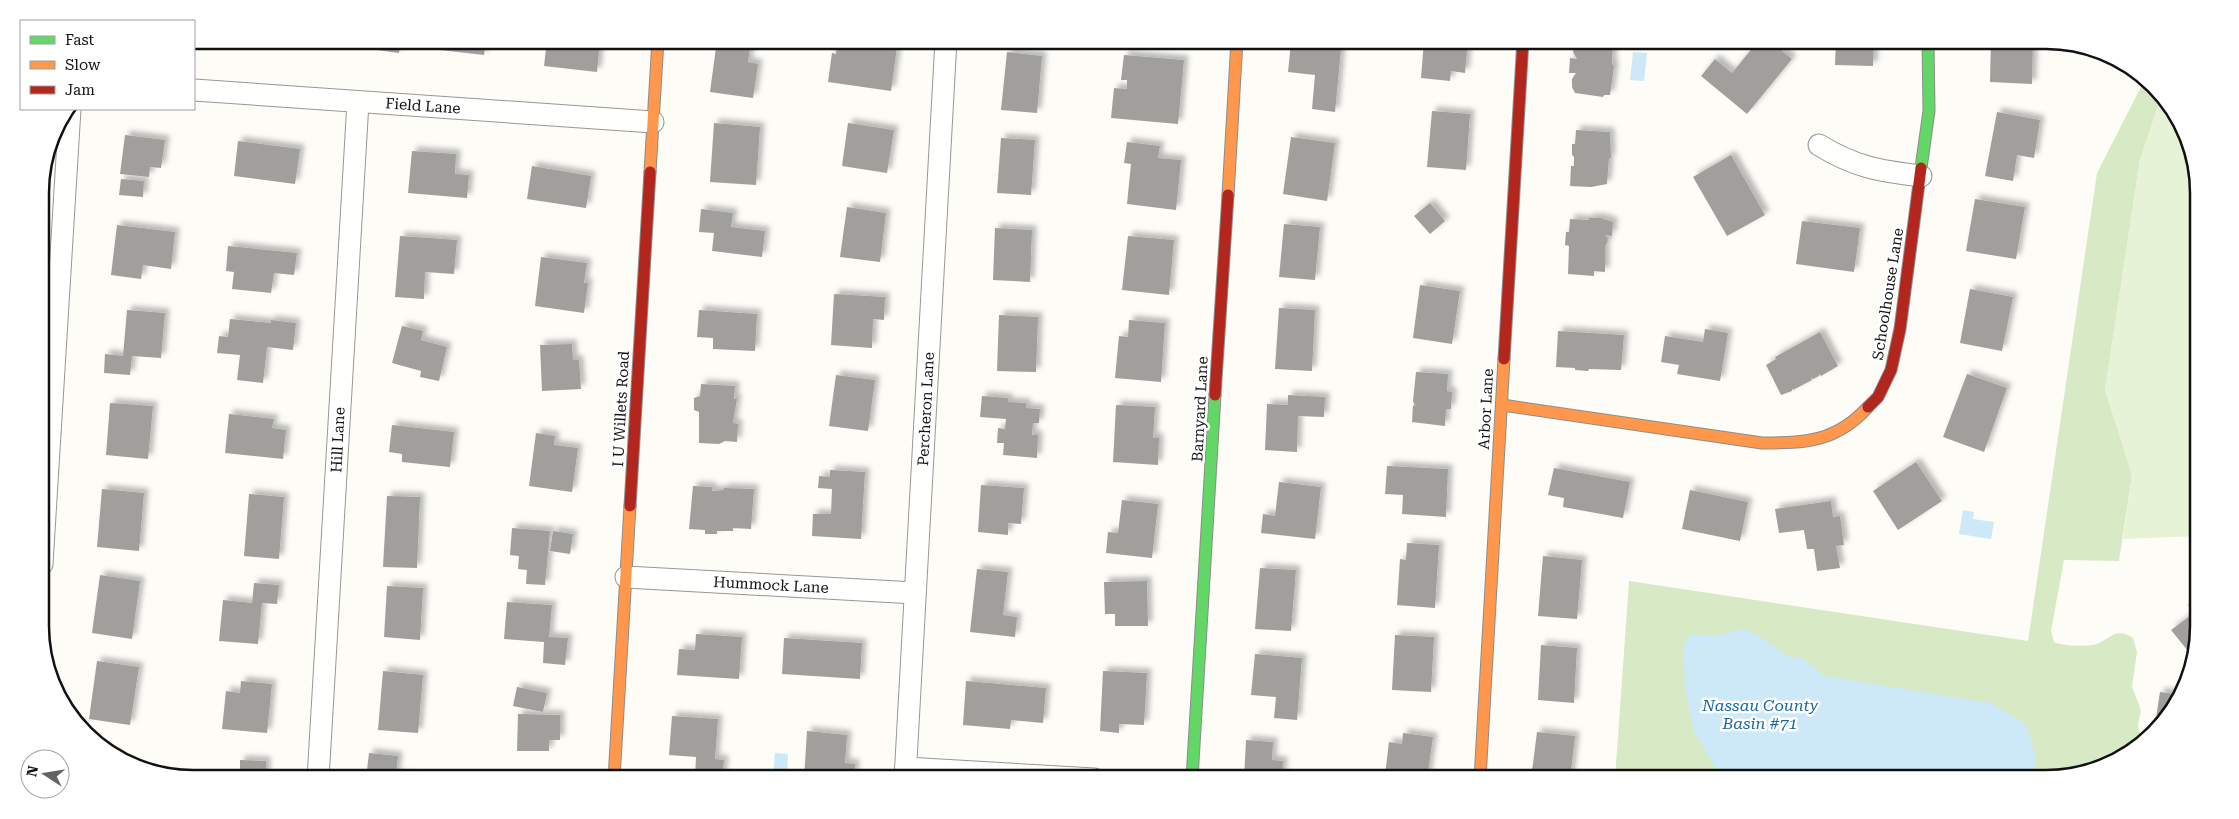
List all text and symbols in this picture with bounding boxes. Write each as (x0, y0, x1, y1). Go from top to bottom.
legend (20, 20, 195, 110)
text: Fast (65, 31, 95, 49)
text: Slow (65, 56, 101, 74)
text: Jam (65, 81, 95, 99)
street label: Field Lane (385, 94, 461, 118)
street label: Schoolhouse Lane (1869, 227, 1907, 361)
street label: I U Willets Road (609, 350, 633, 467)
street label: Percheron Lane (914, 352, 938, 466)
street label: Barnyard Lane (1188, 356, 1212, 462)
street label: Arbor Lane (1475, 368, 1497, 450)
street label: Hill Lane (327, 407, 349, 473)
street label: Hummock Lane (713, 573, 829, 597)
water label: Nassau County Basin #71 (1701, 696, 1819, 733)
north arrow (20, 749, 70, 799)
text: N (23, 764, 41, 778)

